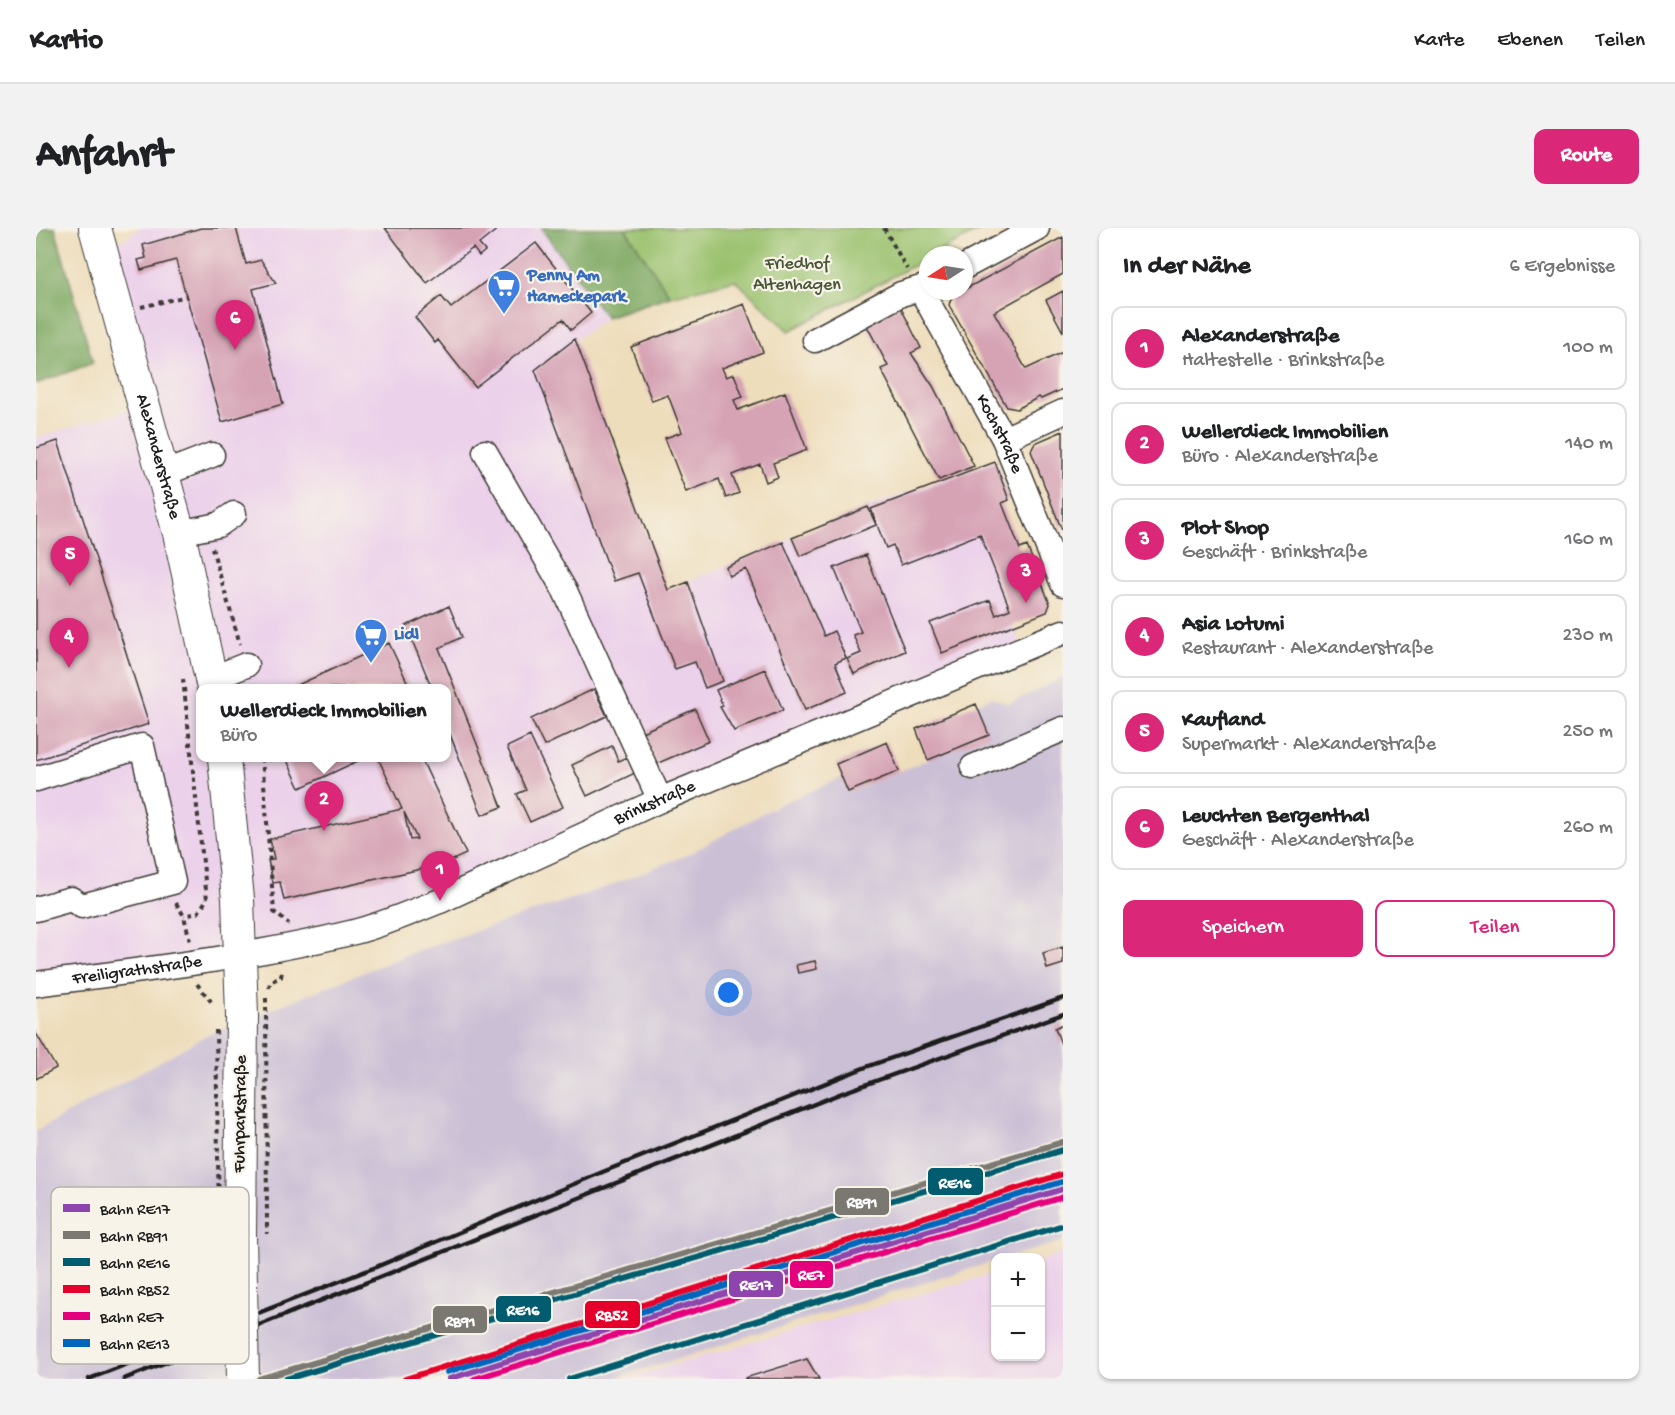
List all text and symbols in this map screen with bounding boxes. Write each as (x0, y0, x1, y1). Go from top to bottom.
text: Kartio (30, 25, 103, 58)
text: Karte (1414, 29, 1464, 54)
text: Ebenen (1497, 29, 1563, 54)
text: Teilen (1596, 29, 1645, 54)
button: Route (1534, 129, 1639, 184)
text: Anfahrt (36, 132, 171, 181)
north arrow (919, 246, 973, 300)
text: In der Nähe (1123, 252, 1251, 283)
park label: Friedhof Altenhagen (753, 254, 841, 296)
text: 6 Ergebnisse (1509, 256, 1615, 279)
place label: Penny Am Hameckepark (526, 266, 628, 308)
supermarket icon: Penny Am Hameckepark (486, 268, 522, 315)
pin: 6 (216, 300, 254, 350)
text: Alexanderstraße (1182, 324, 1339, 350)
text: 1 (1140, 337, 1149, 360)
text: 100 m (1563, 337, 1613, 360)
text: Haltestelle · Brinkstraße (1182, 350, 1384, 373)
street label: Kochstraße (971, 391, 1028, 477)
street label: Alexanderstraße (131, 392, 185, 522)
text: Wellerdieck Immobilien (1182, 420, 1388, 446)
text: 2 (1140, 433, 1149, 456)
text: 140 m (1565, 433, 1613, 456)
text: Büro · Alexanderstraße (1182, 446, 1378, 469)
text: Plot Shop (1182, 516, 1269, 542)
text: 3 (1139, 529, 1150, 552)
text: 160 m (1564, 529, 1613, 552)
pin: 5 (51, 536, 90, 586)
text: Geschäft · Brinkstraße (1182, 542, 1367, 565)
pin: 3 (1006, 554, 1046, 603)
text: Asia Lotumi (1182, 612, 1284, 638)
supermarket icon: Lidl (353, 617, 389, 664)
pin: 4 (50, 618, 88, 668)
place label: Lidl (394, 625, 419, 646)
text: 4 (1140, 625, 1149, 648)
text: 230 m (1563, 625, 1613, 648)
text: Restaurant · Alexanderstraße (1182, 638, 1433, 661)
popup (196, 684, 451, 762)
text: Wellerdieck Immobilien (220, 699, 427, 725)
text: Kaufland (1182, 708, 1264, 734)
text: 5 (1139, 721, 1150, 744)
text: 250 m (1562, 721, 1613, 744)
text: Büro (220, 725, 258, 748)
text: Supermarkt · Alexanderstraße (1182, 734, 1436, 757)
street label: Brinkstraße (610, 776, 699, 831)
pin: 2 (304, 782, 344, 831)
text: Leuchten Bergenthal (1182, 804, 1370, 830)
text: 6 (1139, 817, 1150, 840)
text: 260 m (1563, 817, 1613, 840)
text: Geschäft · Alexanderstraße (1182, 830, 1414, 853)
pin: 1 (420, 852, 460, 901)
button: Speichern (1123, 900, 1363, 957)
button: Teilen (1375, 900, 1615, 957)
street label: Freiligrathstraße (70, 951, 204, 990)
your location (714, 978, 743, 1007)
street label: Fuhrparkstraße (229, 1054, 253, 1174)
line badge: RE16 (927, 1167, 984, 1196)
text: RE16 (938, 1176, 972, 1195)
legend (51, 1187, 249, 1364)
line badge: RB91 (834, 1187, 890, 1216)
text: RB91 (845, 1195, 878, 1214)
text: Bahn RE17 (99, 1202, 171, 1221)
text: Bahn RB91 (99, 1229, 168, 1248)
map controls (991, 1253, 1045, 1361)
button: + (991, 1253, 1045, 1307)
text: Bahn RE16 (99, 1256, 171, 1275)
line badge: RE7 (789, 1260, 834, 1289)
text: RE7 (797, 1268, 825, 1287)
line badge: RE17 (728, 1270, 784, 1298)
text: RE17 (738, 1278, 773, 1297)
text: Bahn RB52 (99, 1283, 170, 1302)
line badge: RE16 (495, 1295, 552, 1323)
line badge: RB52 (584, 1300, 641, 1329)
text: RE16 (506, 1303, 540, 1322)
line badge: RB91 (432, 1305, 488, 1334)
button: − (991, 1307, 1045, 1361)
text: RB52 (595, 1308, 629, 1327)
text: Bahn RE7 (99, 1310, 164, 1329)
text: RB91 (443, 1314, 476, 1333)
text: Bahn RE13 (99, 1337, 170, 1356)

